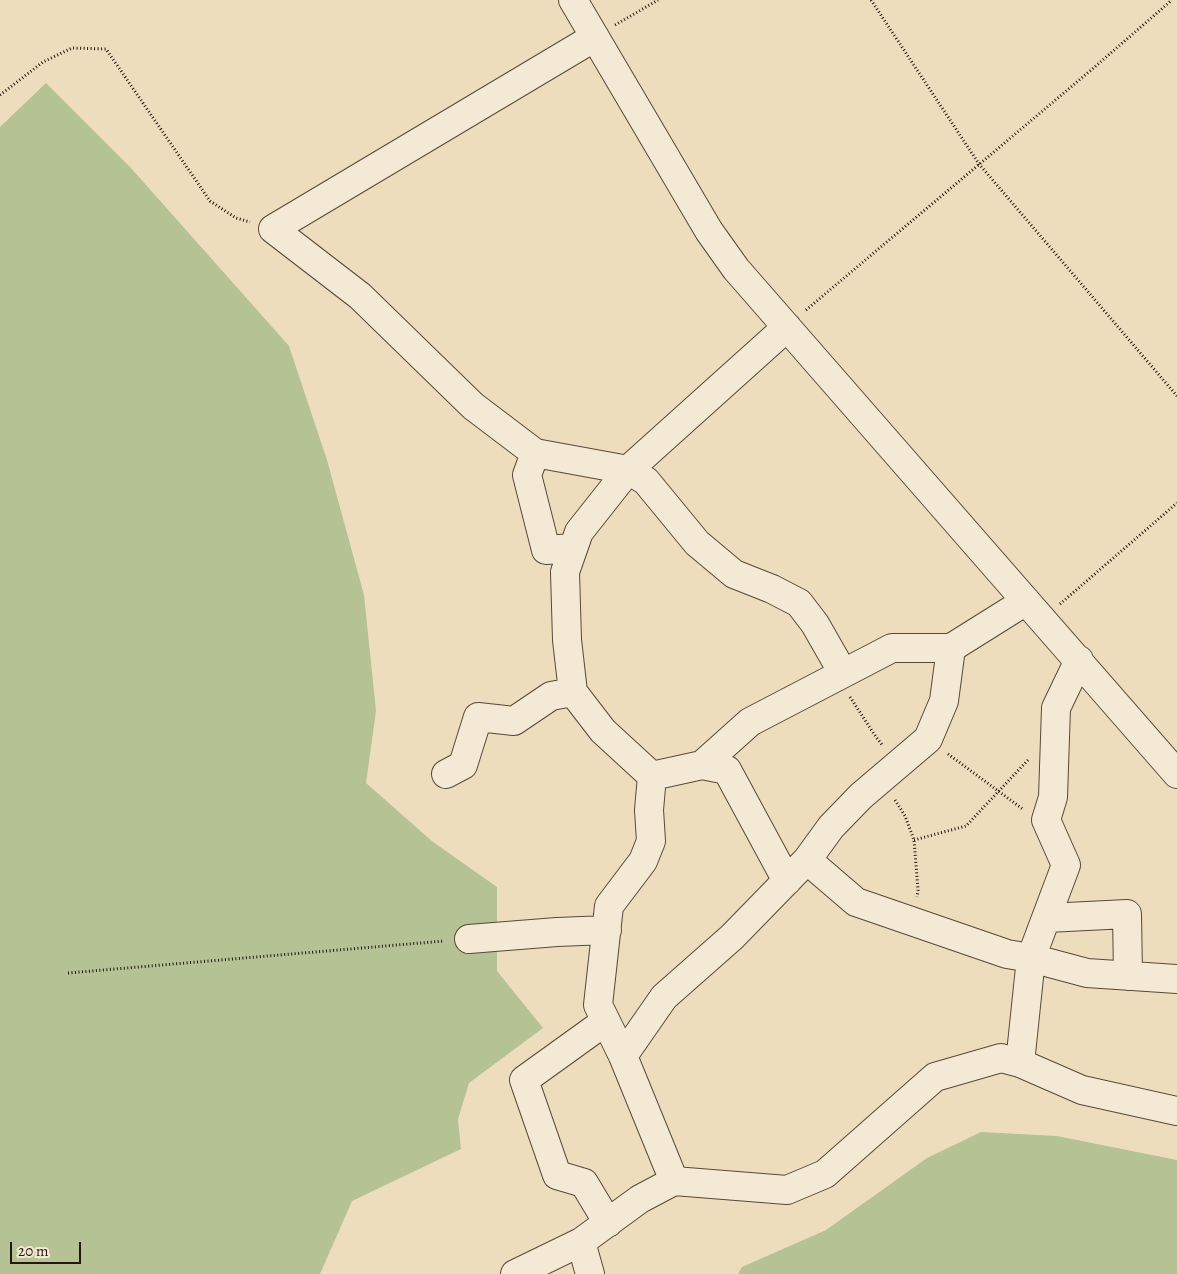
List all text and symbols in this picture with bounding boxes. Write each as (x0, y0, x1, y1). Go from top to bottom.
scale bar (12, 1232, 84, 1264)
text: 20 m (18, 1241, 49, 1261)

